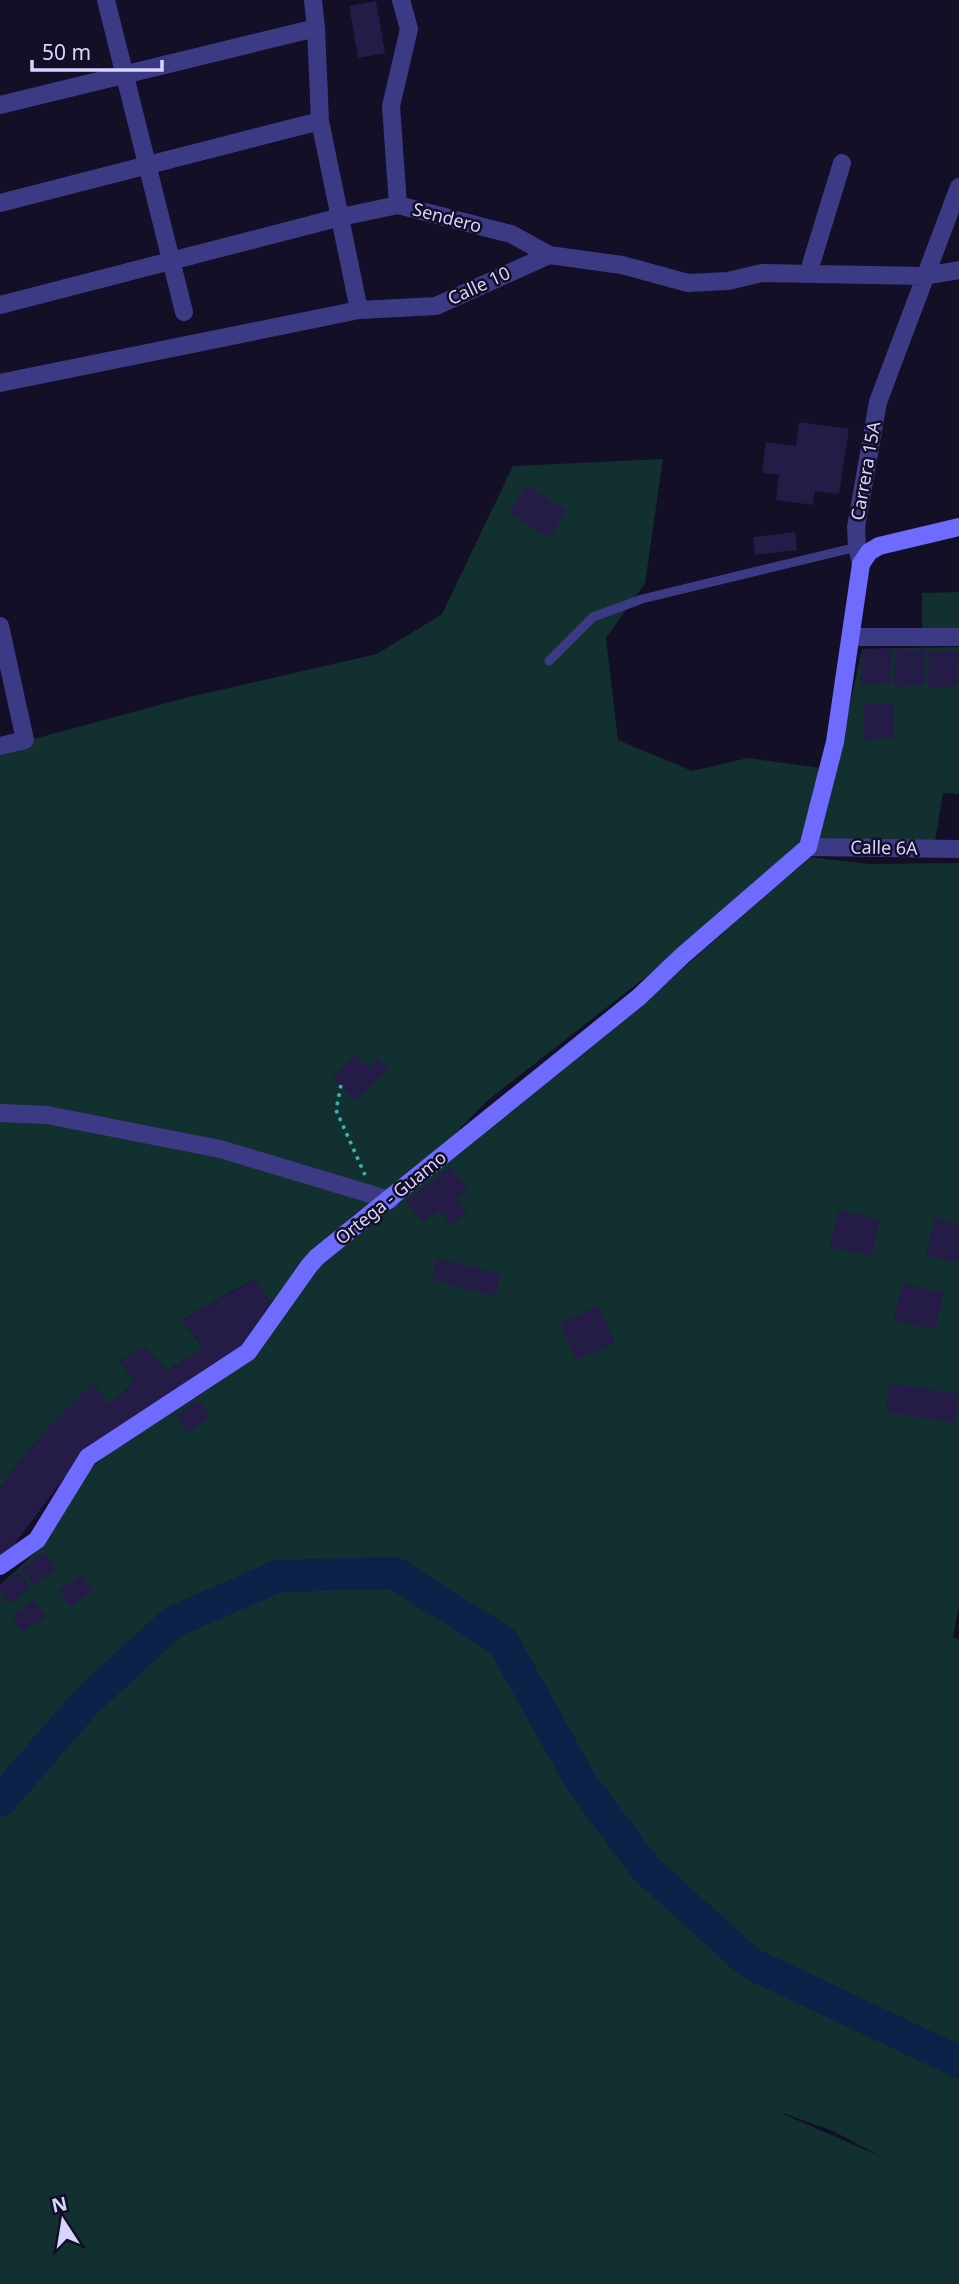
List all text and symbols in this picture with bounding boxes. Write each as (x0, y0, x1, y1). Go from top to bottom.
scale bar (32, 28, 161, 72)
text: 50 m (42, 38, 91, 66)
street label: Sendero (410, 196, 484, 238)
street label: Calle 10 (444, 260, 514, 310)
street label: Carrera 15A (845, 419, 886, 522)
street label: Calle 6A (850, 834, 918, 860)
street label: Ortega - Guamo (330, 1145, 451, 1250)
north arrow (28, 2186, 98, 2256)
text: N (49, 2190, 70, 2219)

